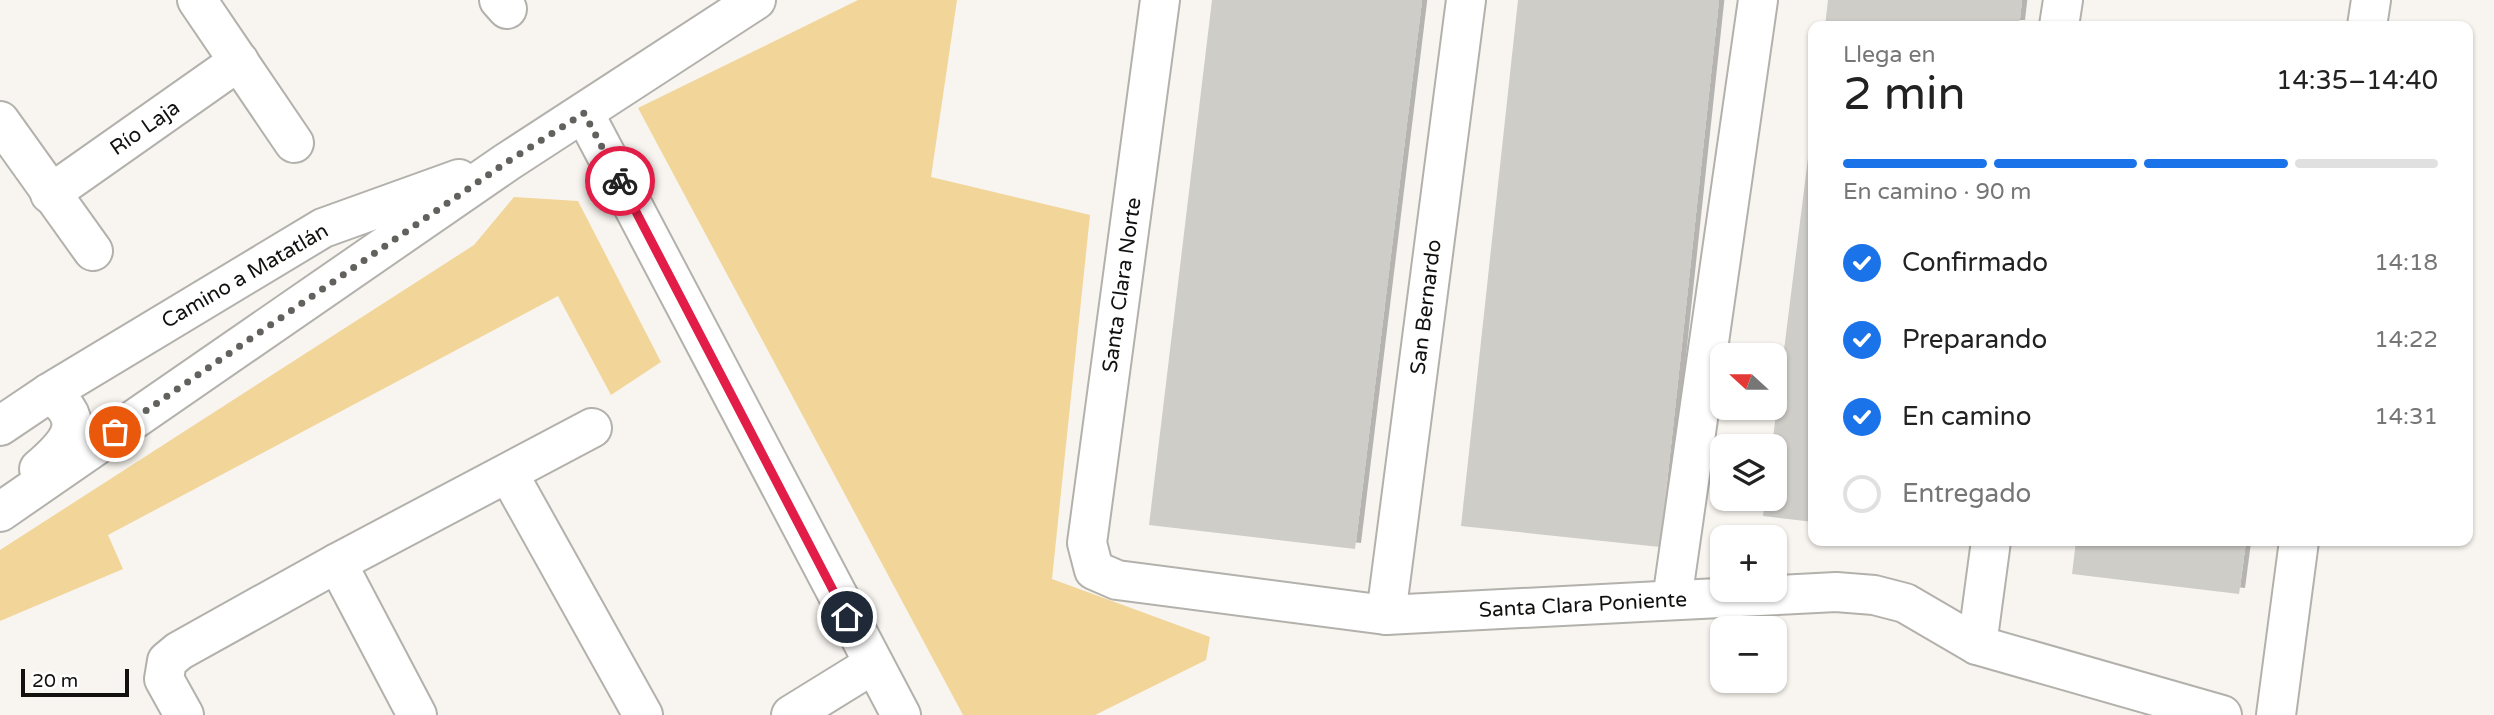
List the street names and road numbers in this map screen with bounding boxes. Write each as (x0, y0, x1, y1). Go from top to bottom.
street label: Río Laja (105, 95, 185, 161)
street label: Santa Clara Norte (1097, 196, 1147, 374)
street label: Camino a Matatlán (157, 218, 333, 334)
street label: San Bernardo (1405, 238, 1447, 376)
street label: Santa Clara Poniente (1478, 587, 1688, 623)

